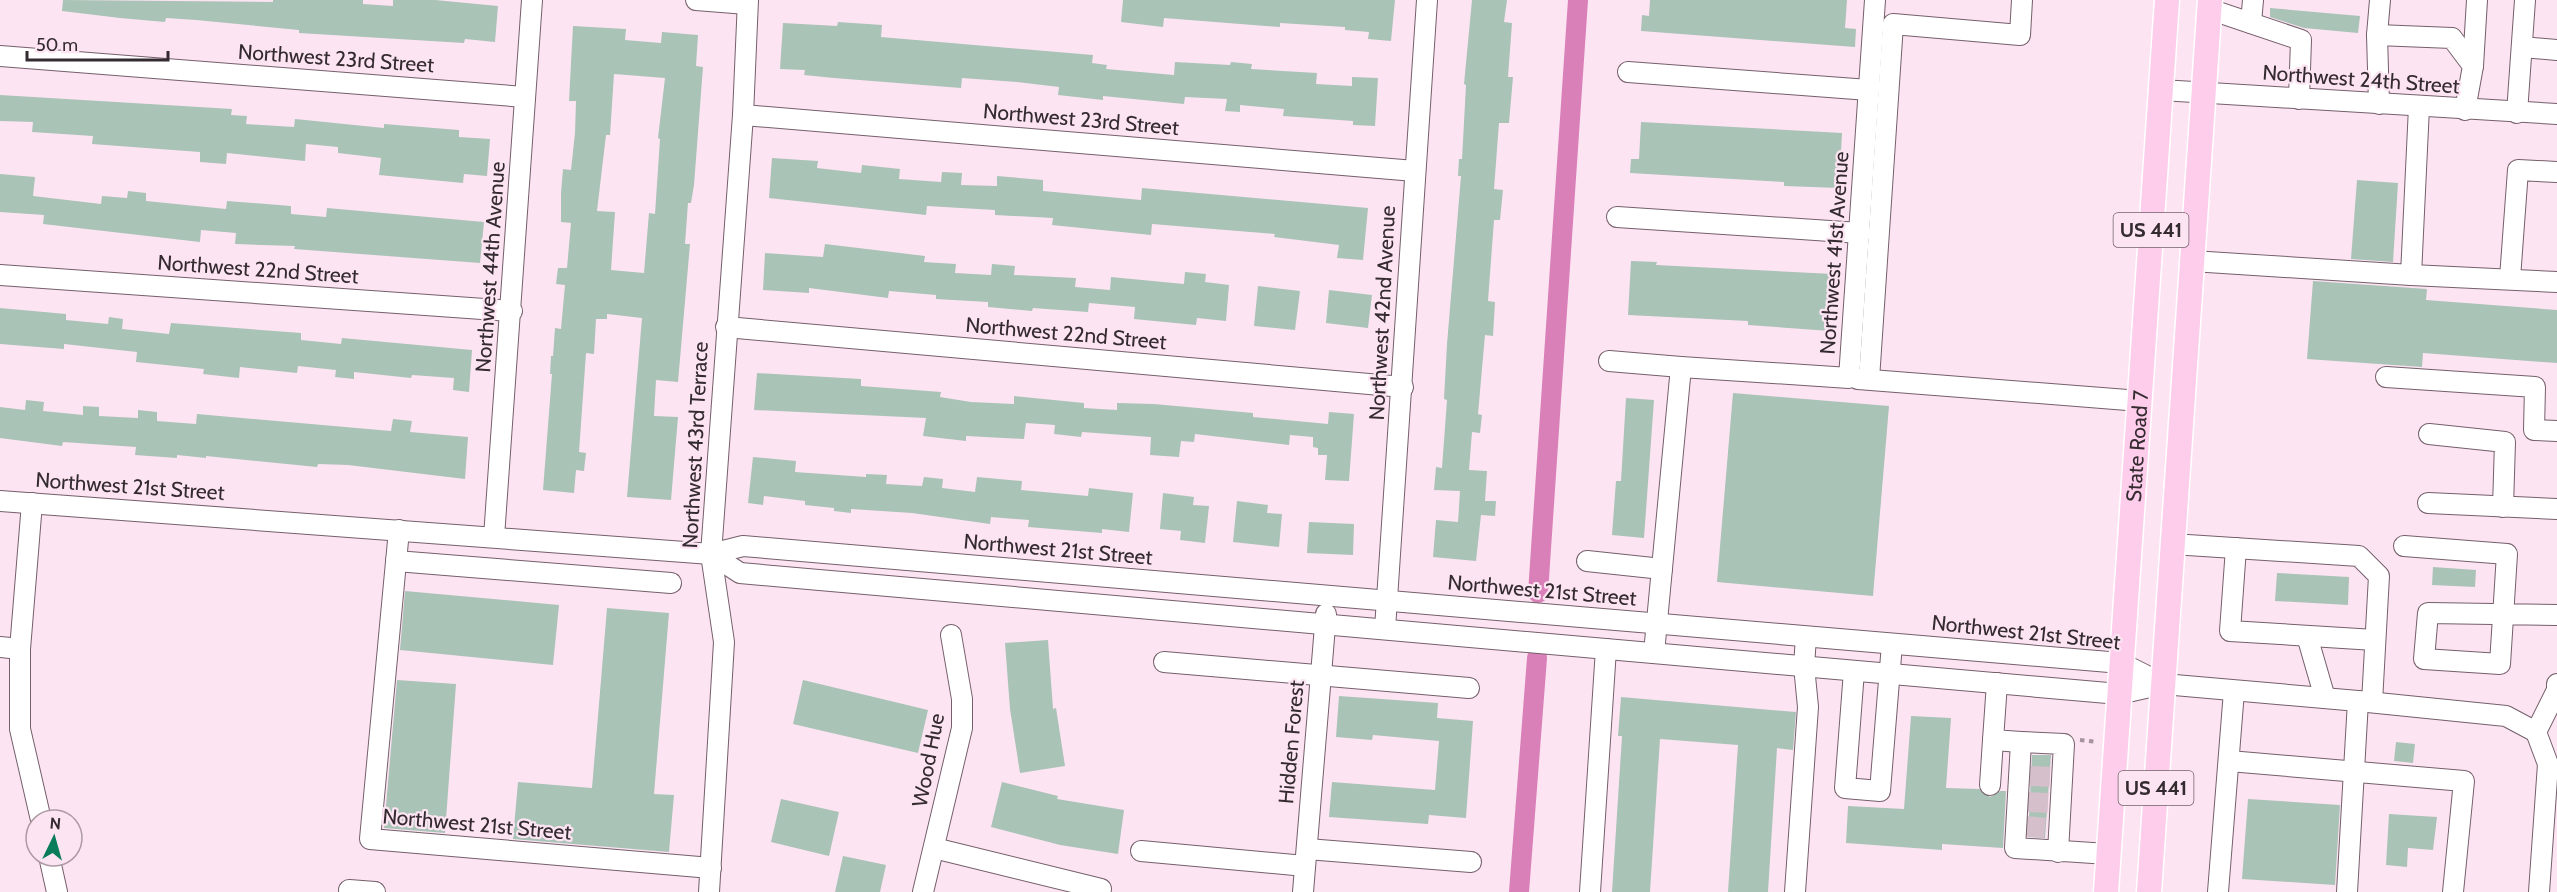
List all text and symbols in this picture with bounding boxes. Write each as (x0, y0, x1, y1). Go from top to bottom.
scale bar (27, 24, 168, 62)
text: 50 m (36, 34, 78, 56)
street label: Northwest 23rd Street (237, 39, 435, 77)
street label: Northwest 24th Street (2262, 60, 2460, 98)
street label: Northwest 23rd Street (982, 98, 1180, 140)
street label: Northwest 41st Avenue (1814, 150, 1854, 355)
street label: Northwest 44th Avenue (470, 160, 510, 373)
street label: Northwest 42nd Avenue (1364, 205, 1400, 421)
road number: US 441 (2114, 213, 2188, 247)
street label: Northwest 22nd Street (157, 250, 359, 288)
street label: Northwest 22nd Street (965, 312, 1167, 354)
street label: Northwest 43rd Terrace (677, 341, 713, 549)
street label: State Road 7 (2120, 389, 2153, 503)
street label: Northwest 21st Street (35, 467, 225, 505)
street label: Northwest 21st Street (962, 528, 1154, 570)
street label: Northwest 21st Street (1446, 569, 1638, 611)
street label: Northwest 21st Street (1930, 610, 2122, 654)
street label: Hidden Forest (1273, 679, 1309, 805)
street label: Wood Hue (907, 711, 949, 809)
road number: US 441 (2118, 771, 2194, 805)
street label: Northwest 21st Street (381, 803, 573, 845)
north arrow (24, 808, 84, 868)
text: N (49, 814, 62, 834)

